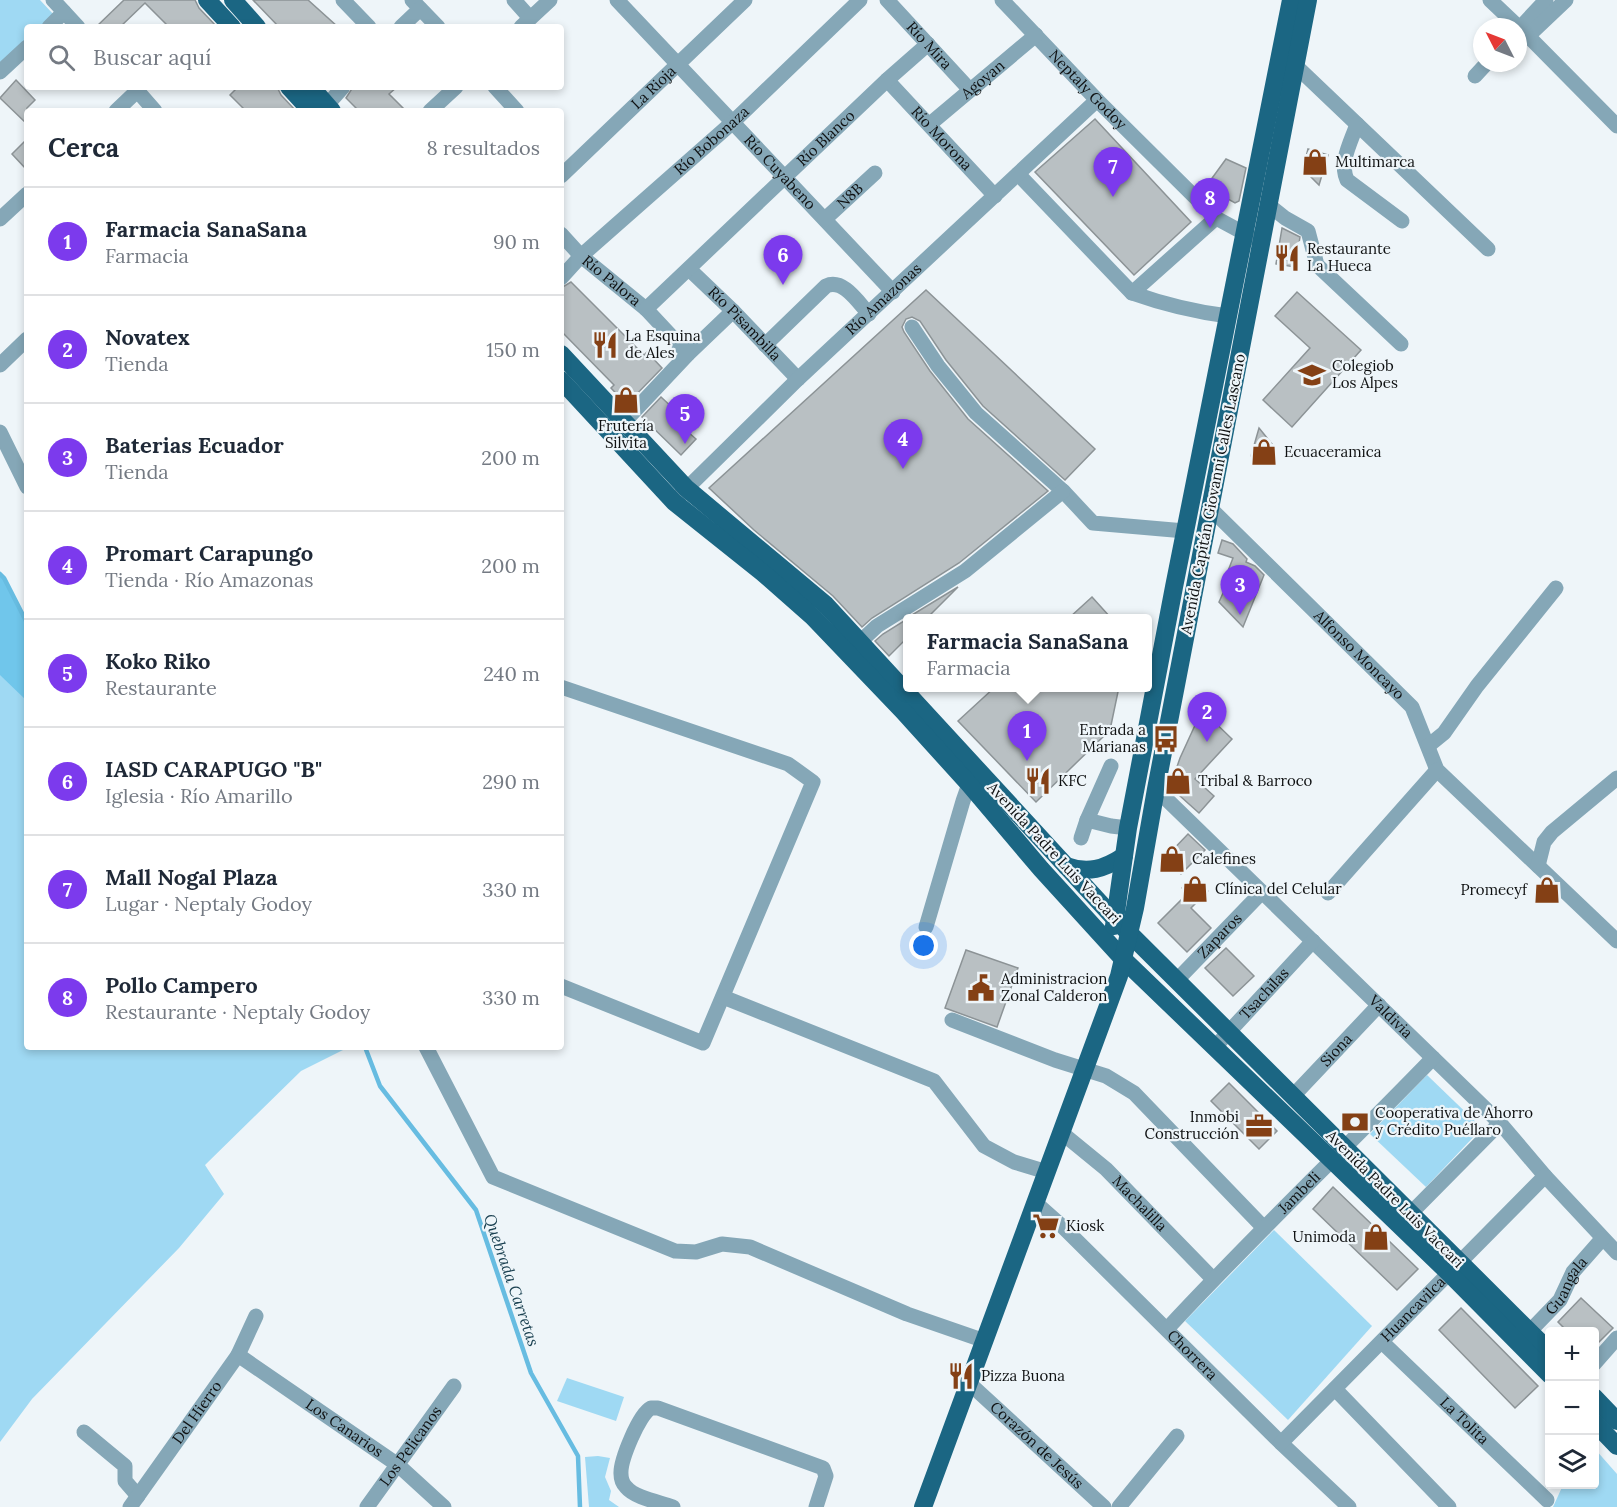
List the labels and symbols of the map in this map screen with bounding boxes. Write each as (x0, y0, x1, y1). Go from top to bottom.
street label: Río Mira (903, 17, 956, 73)
north arrow (1473, 18, 1527, 72)
street label: Neptaly Godoy (1045, 45, 1131, 133)
street label: Agoyan (956, 56, 1008, 104)
street label: La Rioja (627, 61, 680, 113)
street label: Río Bobonaza (670, 102, 753, 179)
street label: Río Morona (907, 102, 977, 174)
street label: Río Blanco (792, 106, 859, 170)
street label: Río Cuyabeno (740, 130, 820, 214)
shop icon: Multimarca (1300, 147, 1330, 177)
pin: 7 (1094, 148, 1132, 197)
place label: Multimarca (1335, 152, 1415, 171)
pin: 8 (1190, 178, 1230, 228)
street label: N8B (832, 179, 867, 212)
pin: 6 (764, 236, 802, 285)
place label: Restaurante La Hueca (1307, 239, 1391, 275)
restaurant icon: Restaurante La Hueca (1272, 243, 1302, 273)
street label: Río Palora (579, 251, 645, 310)
street label: Río Amazonas (841, 259, 925, 339)
street label: Río Pisambilla (704, 282, 786, 365)
place label: La Esquina de Ales (625, 326, 701, 362)
restaurant icon: La Esquina de Ales (590, 330, 620, 360)
street label: Avenida Capitán Giovanni Calles Lascano (1176, 352, 1249, 637)
place label: Colegiob Los Alpes (1332, 356, 1398, 392)
school or university icon: Colegiob Los Alpes (1297, 360, 1327, 390)
shop icon: Frutería Silvita (611, 385, 641, 415)
pin: 5 (666, 394, 704, 444)
place label: Frutería Silvita (598, 416, 654, 452)
pin: 4 (884, 420, 922, 469)
shop icon: Ecuaceramica (1249, 437, 1279, 467)
place label: Ecuaceramica (1284, 442, 1382, 461)
pin: 3 (1220, 566, 1260, 615)
street label: Alfonso Moncayo (1310, 605, 1409, 704)
pin: 2 (1188, 692, 1226, 742)
pin: 1 (1008, 712, 1046, 761)
place label: Entrada a Marianas (1079, 720, 1146, 756)
bus stop icon: Entrada a Marianas (1151, 724, 1181, 754)
restaurant icon: KFC (1023, 766, 1053, 796)
shop icon: Tribal & Barroco (1163, 766, 1193, 796)
place label: KFC (1058, 771, 1087, 790)
place label: Tribal & Barroco (1198, 771, 1313, 790)
street label: Avenida Padre Luis Vaccari (983, 777, 1125, 928)
shop icon: Calefines (1157, 844, 1187, 874)
place label: Calefines (1192, 849, 1256, 868)
shop icon: Clínica del Celular (1180, 874, 1210, 904)
shop icon: Promecyf (1532, 875, 1562, 905)
place label: Clínica del Celular (1215, 879, 1342, 898)
place label: Promecyf (1460, 880, 1528, 899)
street label: Zaparos (1193, 909, 1246, 962)
your location (909, 931, 938, 960)
street label: Tsachilas (1235, 963, 1293, 1023)
place label: Administracion Zonal Calderon (1000, 969, 1107, 1005)
public building icon: Administracion Zonal Calderon (966, 973, 996, 1003)
street label: Valdivia (1364, 990, 1417, 1042)
street label: Siona (1316, 1029, 1356, 1070)
place label: Cooperativa de Ahorro y Crédito Puéllaro (1375, 1103, 1533, 1139)
place label: Inmobi Construcción (1144, 1107, 1239, 1143)
bank icon: Cooperativa de Ahorro y Crédito Puéllaro (1340, 1107, 1370, 1137)
office icon: Inmobi Construcción (1244, 1111, 1274, 1141)
street label: Avenida Padre Luis Vaccari (1322, 1125, 1468, 1272)
street label: Jambeli (1273, 1167, 1324, 1218)
street label: Machalilla (1109, 1171, 1171, 1235)
water label: Quebrada Carretas (480, 1211, 544, 1349)
supermarket icon: Kiosk (1031, 1211, 1061, 1241)
place label: Kiosk (1066, 1216, 1104, 1235)
shop icon: Unimoda (1361, 1222, 1391, 1252)
place label: Unimoda (1293, 1227, 1356, 1246)
street label: Guangala (1541, 1252, 1591, 1319)
street label: Huancavilca (1376, 1272, 1449, 1346)
street label: Chorrera (1163, 1326, 1222, 1384)
restaurant icon: Pizza Buona (946, 1361, 976, 1391)
place label: Pizza Buona (981, 1366, 1065, 1385)
street label: Del Hierro (168, 1377, 226, 1447)
street label: La Tolita (1436, 1393, 1493, 1448)
street label: Los Canarios (302, 1394, 387, 1461)
street label: Corazón de Jesús (986, 1397, 1088, 1493)
street label: Los Pelicanos (375, 1402, 446, 1490)

